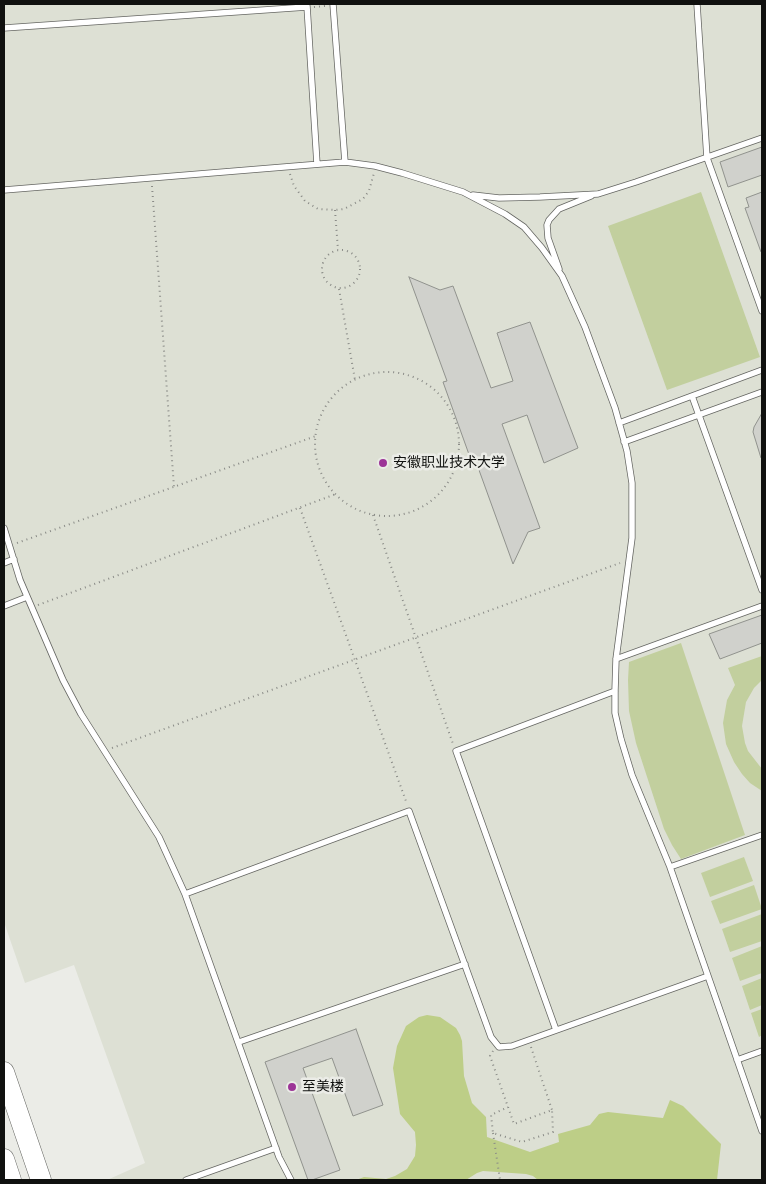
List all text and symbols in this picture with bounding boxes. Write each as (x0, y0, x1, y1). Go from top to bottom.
place label: 安徽职业技术大学 (393, 455, 505, 471)
marker: 安徽职业技术大学 (377, 457, 389, 469)
place label: 至美楼 (302, 1079, 344, 1095)
marker: 至美楼 (286, 1081, 298, 1093)

